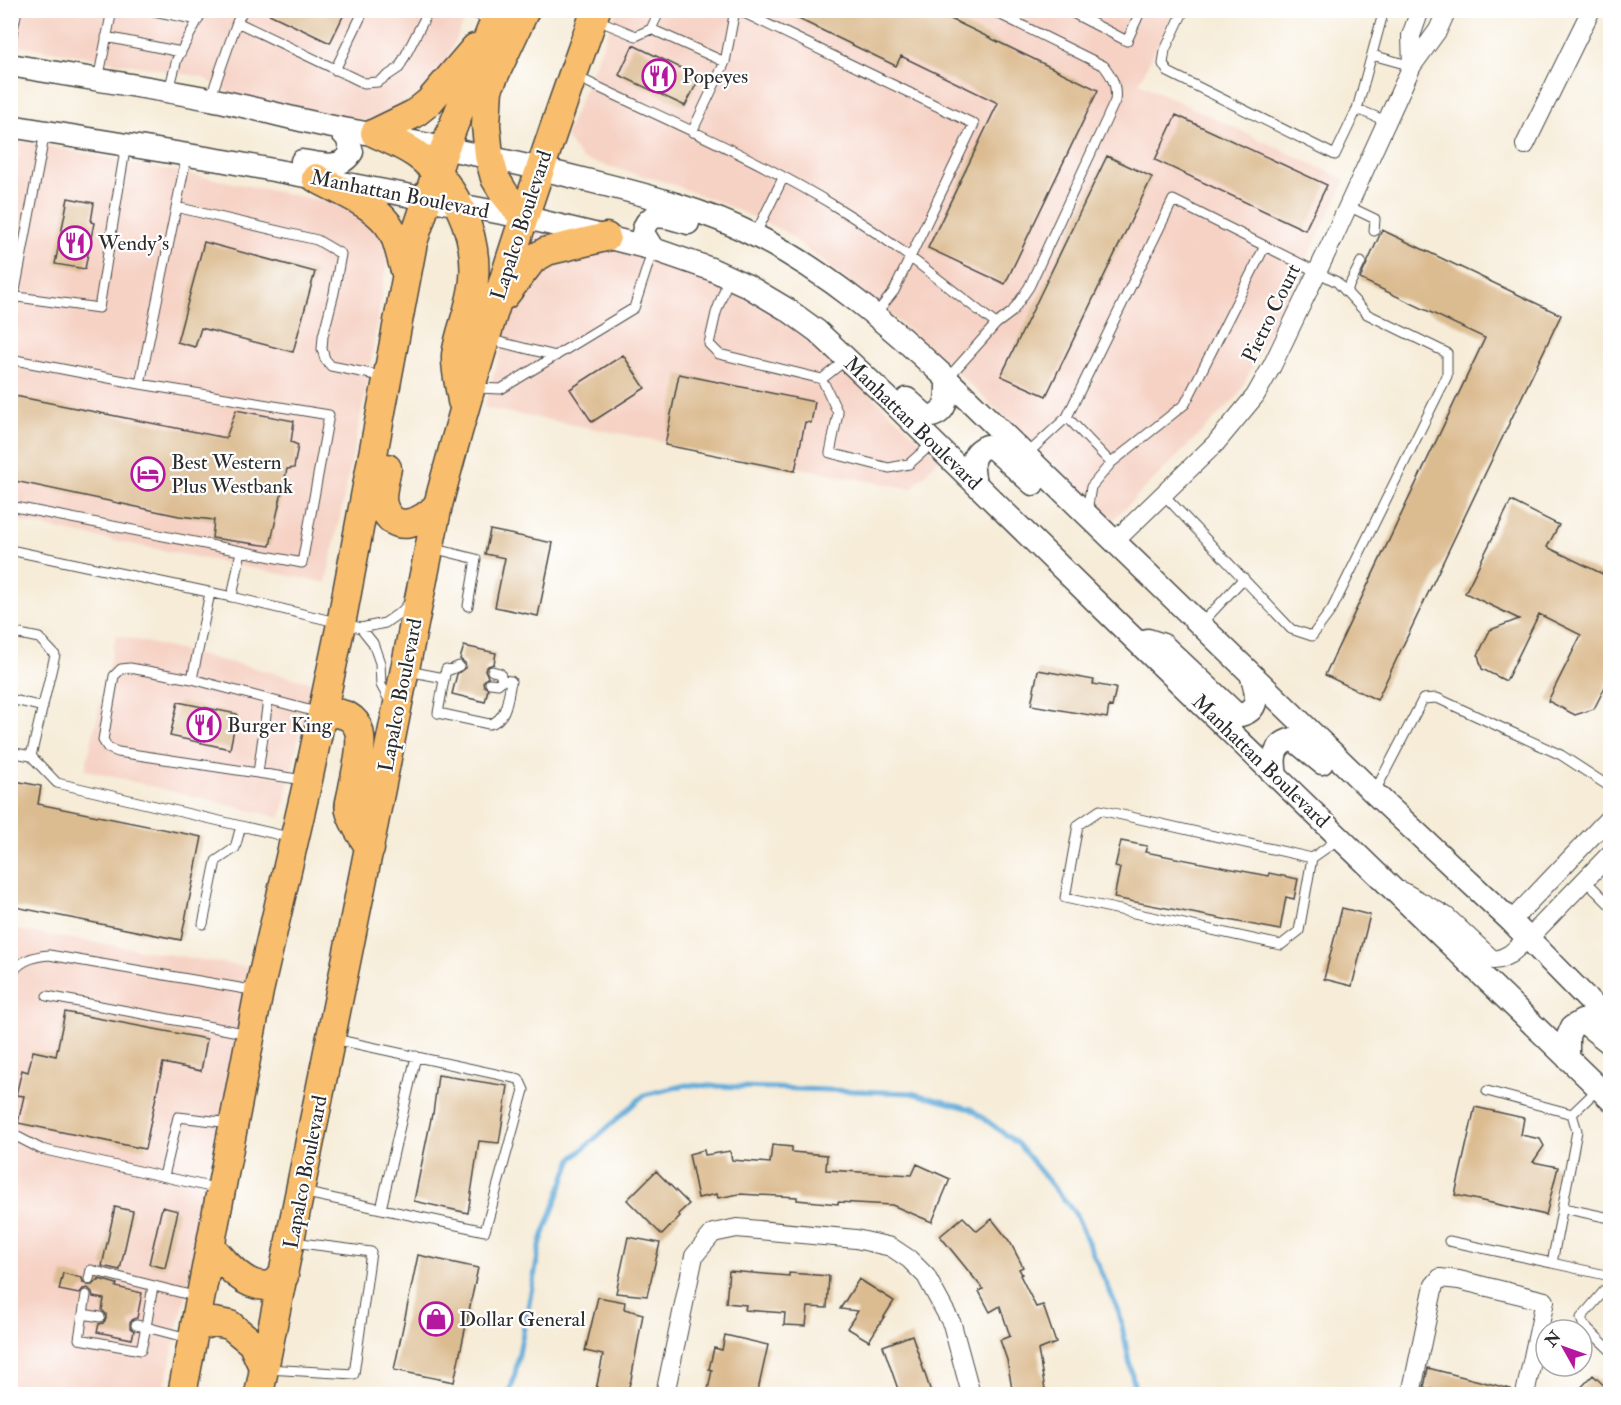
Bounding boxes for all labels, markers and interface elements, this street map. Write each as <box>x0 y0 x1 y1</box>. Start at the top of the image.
restaurant icon: Popeyes <box>641 58 677 94</box>
place label: Popeyes <box>682 63 748 90</box>
street label: Lapalco Boulevard <box>485 146 559 303</box>
street label: Manhattan Boulevard <box>308 164 492 225</box>
restaurant icon: Wendy's <box>57 225 93 261</box>
place label: Wendy's <box>97 230 169 257</box>
street label: Pietro Court <box>1236 259 1307 367</box>
street label: Manhattan Boulevard <box>838 351 988 496</box>
place label: Best Western Plus Westbank <box>171 449 293 500</box>
hotel icon: Best Western Plus Westbank <box>130 456 166 492</box>
street label: Lapalco Boulevard <box>372 615 429 774</box>
street label: Manhattan Boulevard <box>1186 689 1336 834</box>
restaurant icon: Burger King <box>186 707 222 743</box>
place label: Burger King <box>227 712 333 739</box>
street label: Lapalco Boulevard <box>277 1092 334 1251</box>
shop icon: Dollar General <box>418 1301 454 1337</box>
place label: Dollar General <box>459 1306 586 1333</box>
north arrow <box>1534 1318 1594 1378</box>
text: N <box>1540 1327 1566 1352</box>

